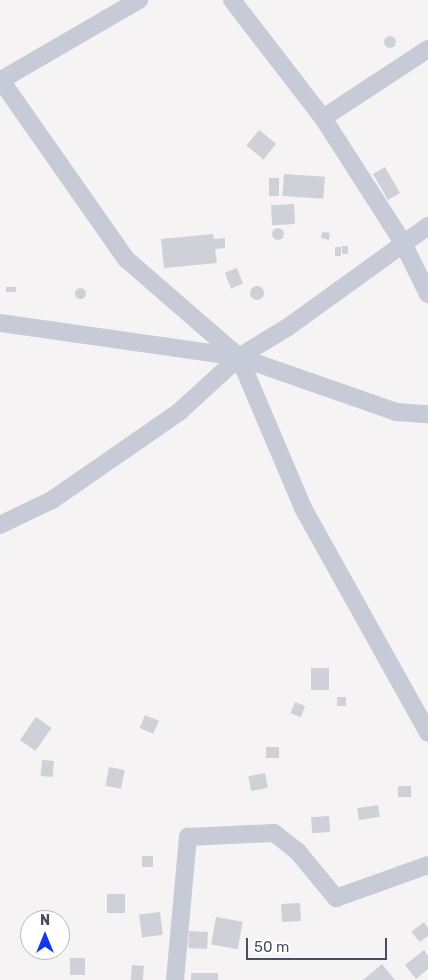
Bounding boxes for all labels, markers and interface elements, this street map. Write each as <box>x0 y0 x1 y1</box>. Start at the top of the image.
north arrow <box>20 910 70 960</box>
text: N <box>40 912 50 929</box>
scale bar <box>248 928 389 960</box>
text: 50 m <box>254 938 289 956</box>

